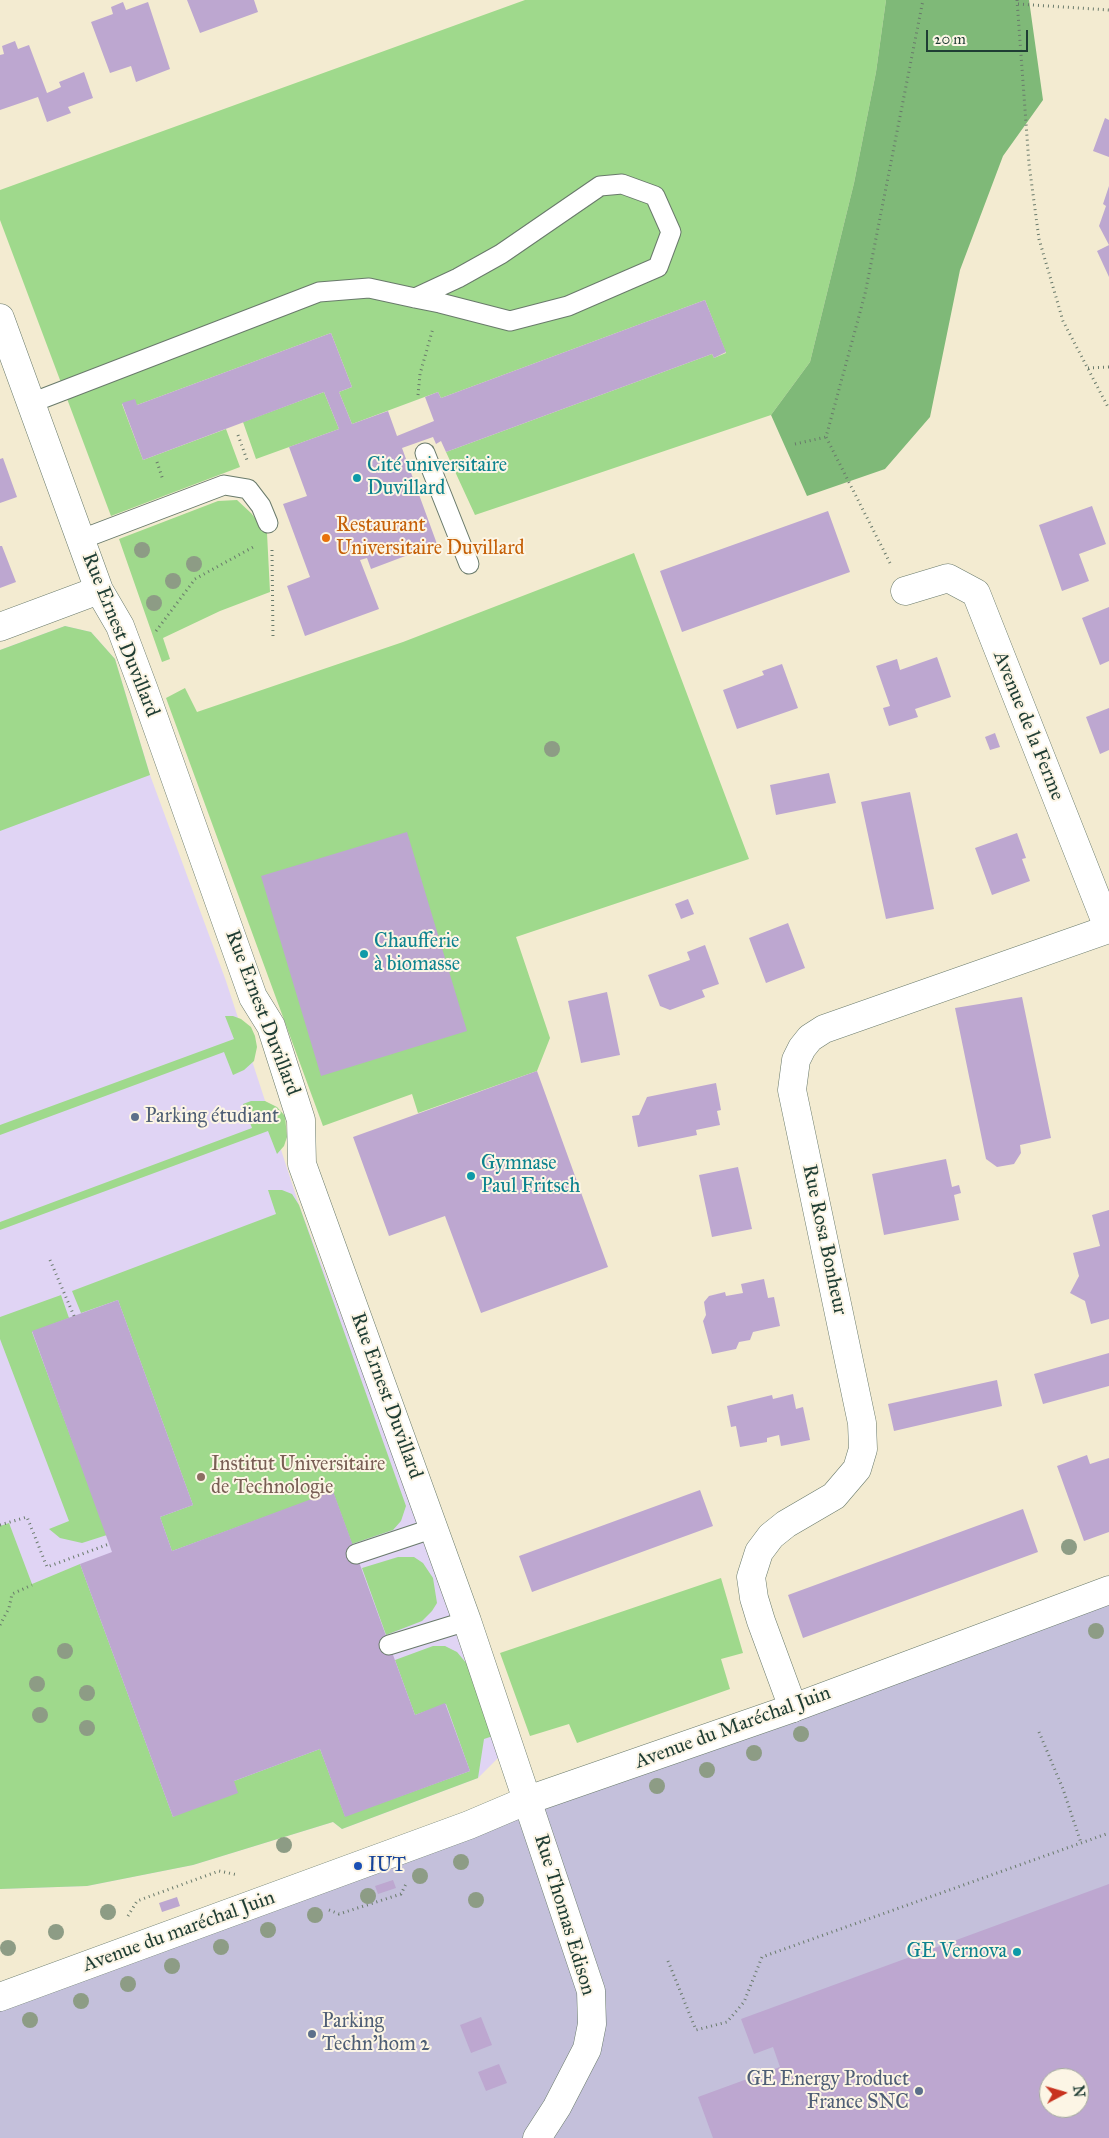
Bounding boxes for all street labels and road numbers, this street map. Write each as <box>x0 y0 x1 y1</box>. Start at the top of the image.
street label: Rue Ernest Duvillard <box>76 549 164 721</box>
street label: Avenue de la Ferme <box>987 648 1069 804</box>
street label: Rue Ernest Duvillard <box>219 927 305 1099</box>
street label: Rue Rosa Bonheur <box>796 1163 852 1317</box>
street label: Rue Ernest Duvillard <box>345 1310 427 1482</box>
street label: Avenue du Maréchal Juin <box>632 1681 834 1775</box>
street label: Rue Thomas Edison <box>528 1832 600 1998</box>
street label: Avenue du maréchal Juin <box>80 1886 278 1978</box>

